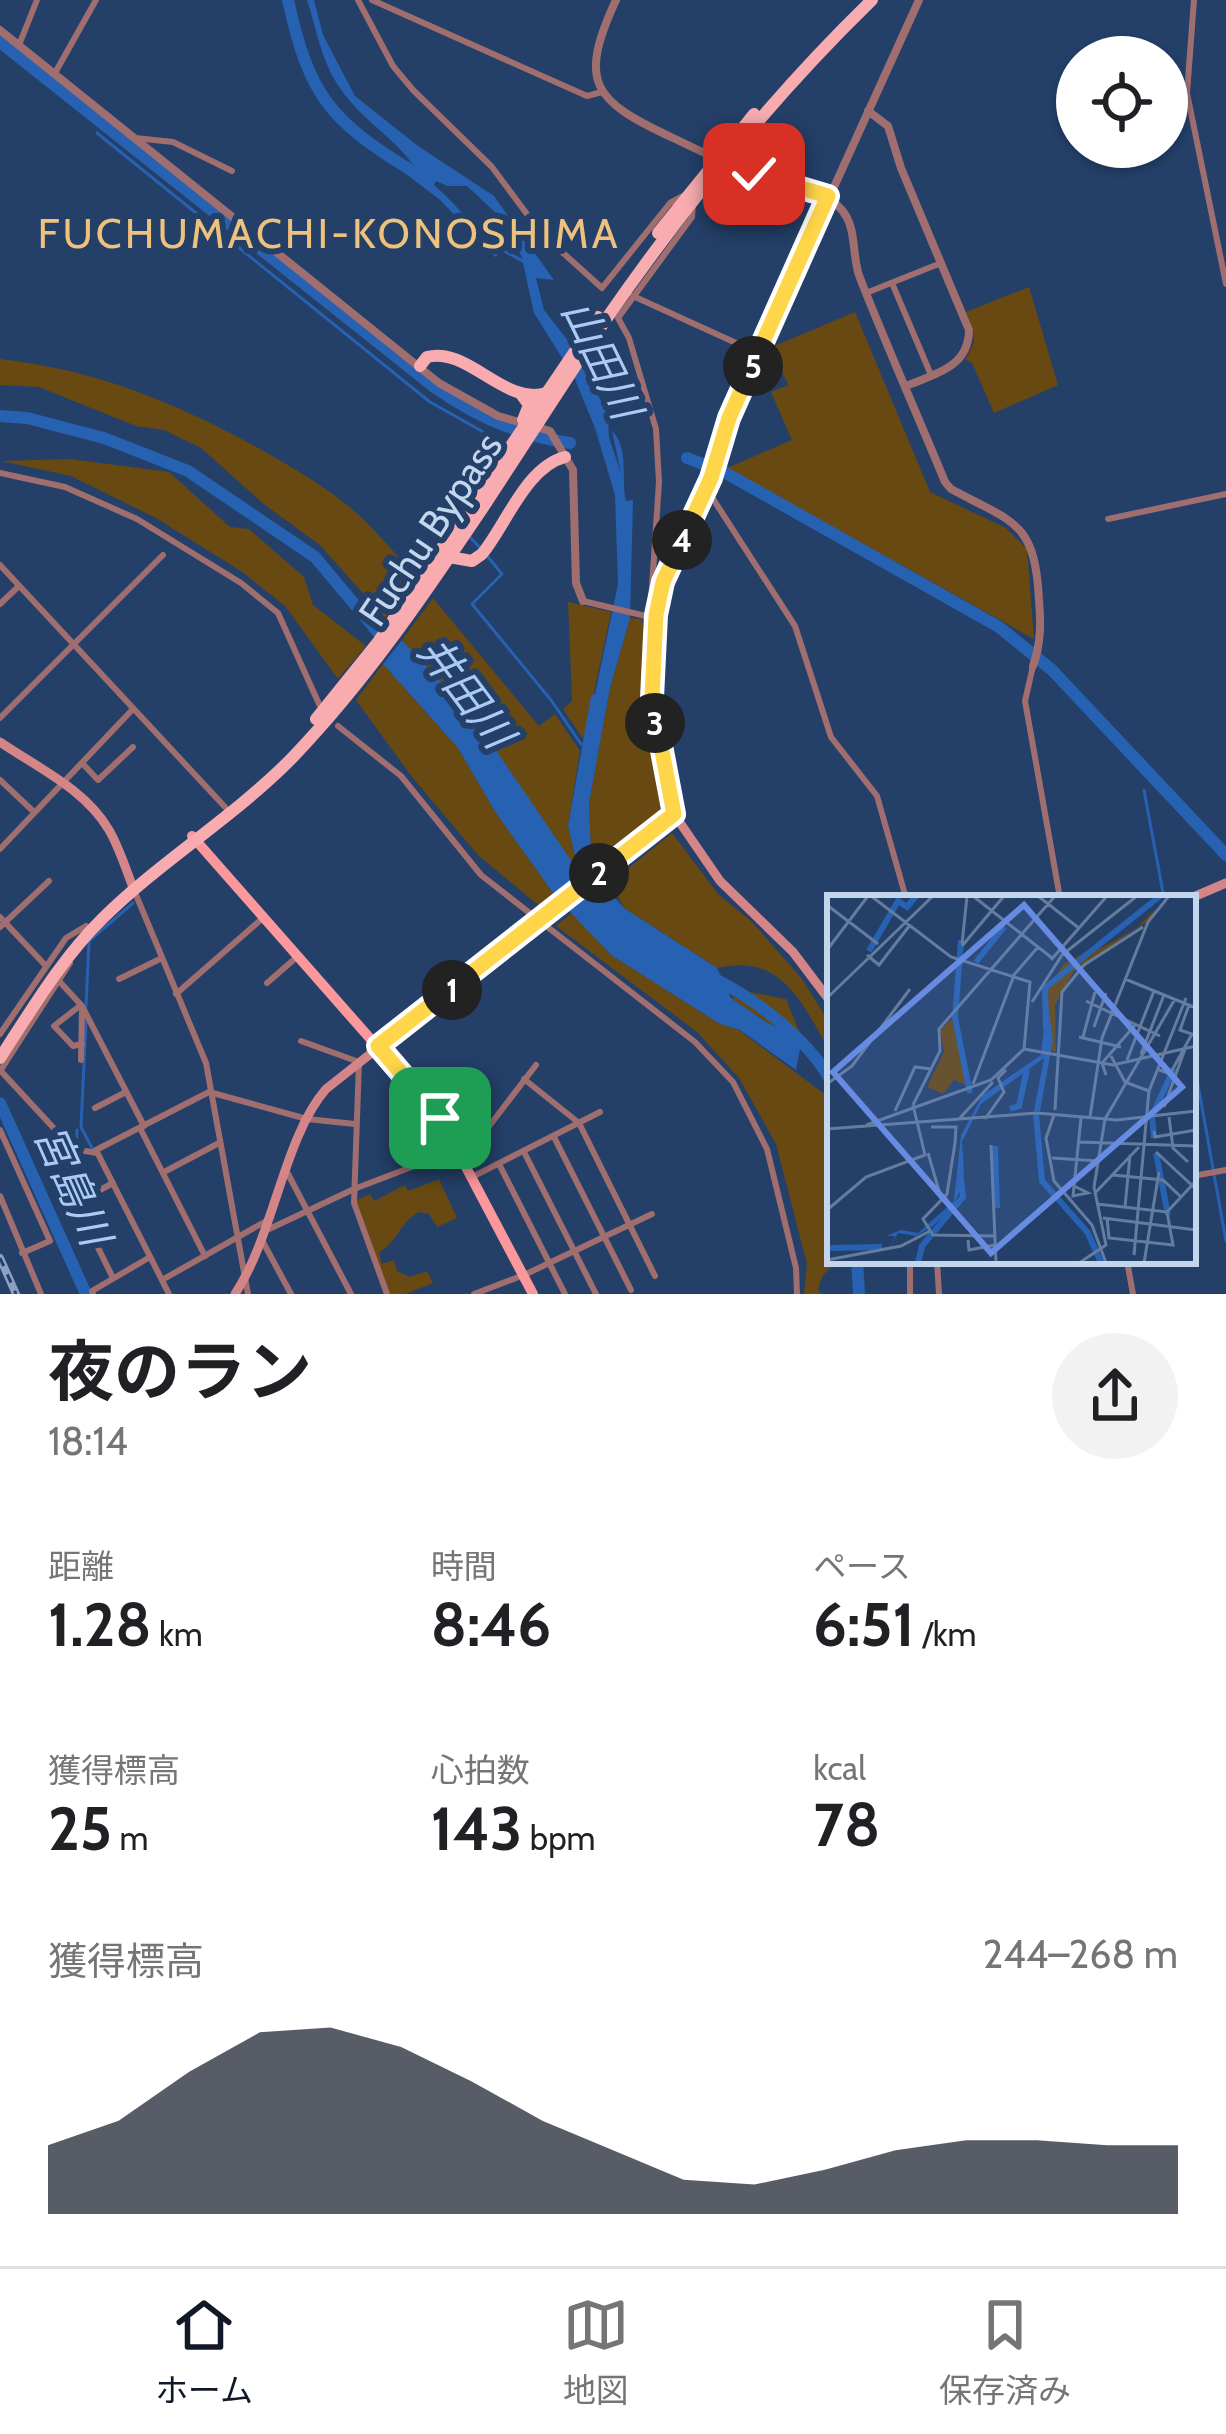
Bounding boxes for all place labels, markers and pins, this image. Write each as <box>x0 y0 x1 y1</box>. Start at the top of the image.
pin <box>703 123 805 225</box>
pin: 5 <box>723 336 783 396</box>
pin: 4 <box>652 510 712 570</box>
pin: 3 <box>625 693 685 753</box>
pin: 2 <box>569 843 629 903</box>
pin: 1 <box>422 960 482 1020</box>
pin <box>389 1067 491 1169</box>

